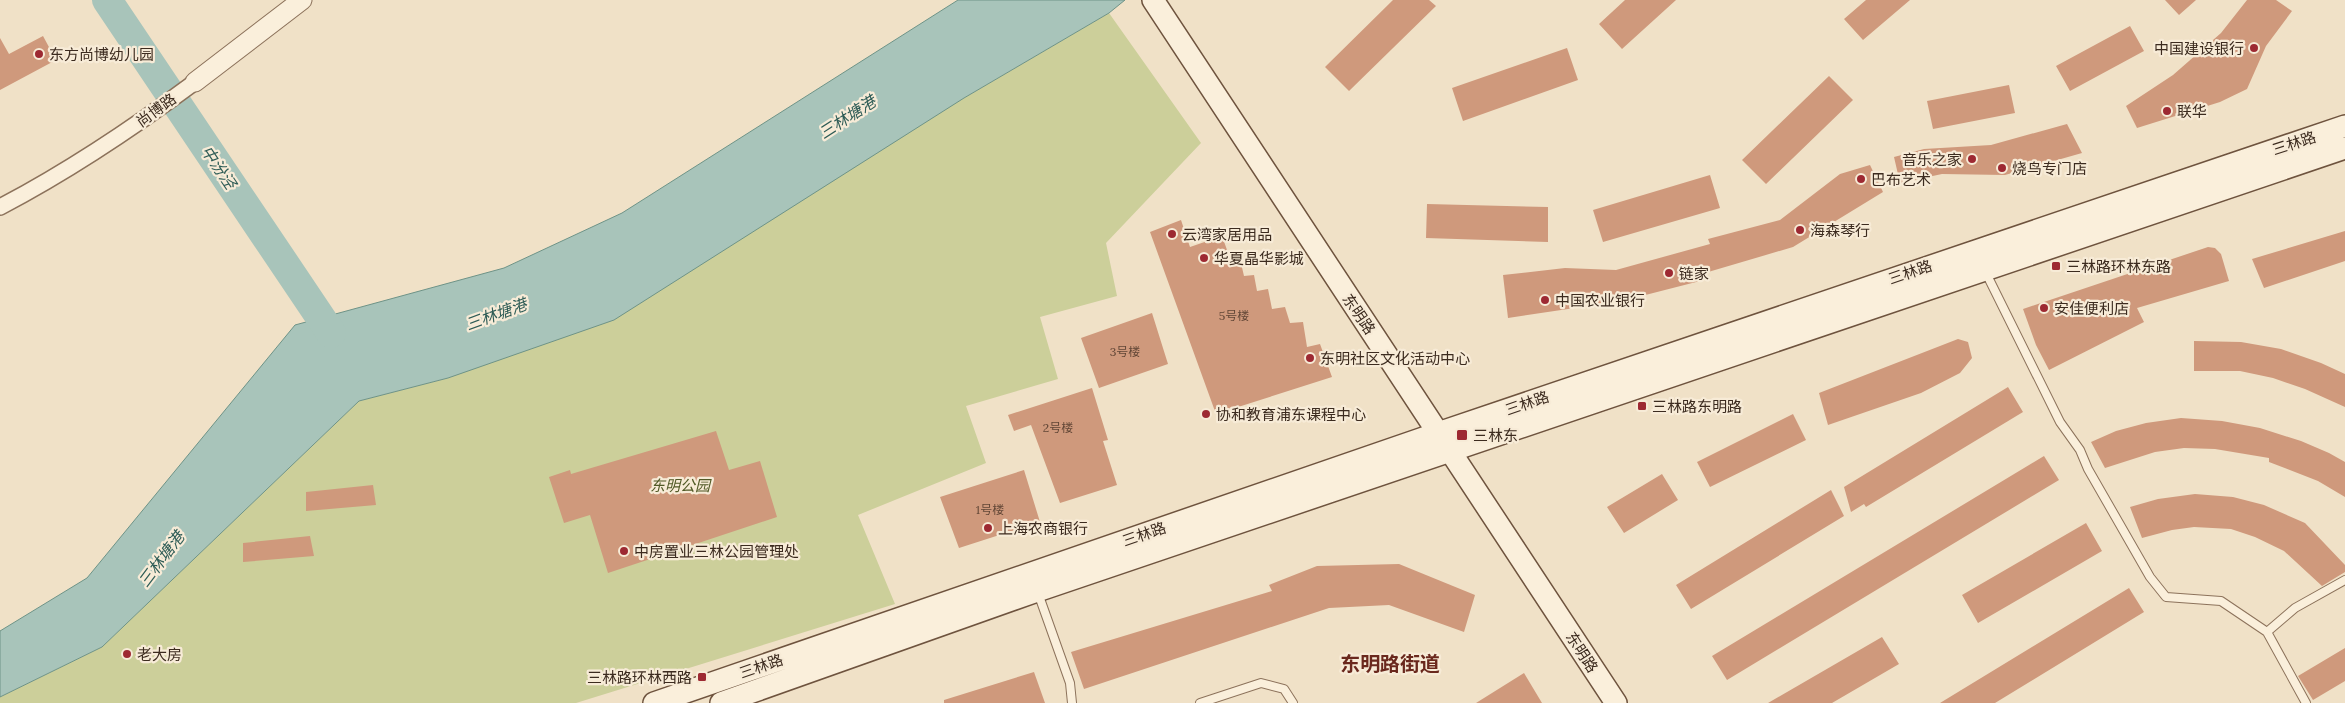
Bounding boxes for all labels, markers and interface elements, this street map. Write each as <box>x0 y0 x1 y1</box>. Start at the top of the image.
place label: 中国建设银行 <box>2154 39 2244 58</box>
marker: 中国建设银行 <box>2248 42 2260 54</box>
place label: 东方尚博幼儿园 <box>49 45 154 64</box>
marker: 东方尚博幼儿园 <box>33 48 45 60</box>
street label: 尚博路 <box>132 89 180 131</box>
water label: 三林塘港 <box>815 90 881 143</box>
place label: 联华 <box>2177 102 2207 121</box>
marker: 联华 <box>2161 105 2173 117</box>
street label: 三林路 <box>2270 127 2318 159</box>
water label: 中汾泾 <box>197 142 242 194</box>
place label: 音乐之家 <box>1902 150 1962 169</box>
marker: 音乐之家 <box>1966 153 1978 165</box>
place label: 烧鸟专门店 <box>2012 159 2087 178</box>
marker: 烧鸟专门店 <box>1996 162 2008 174</box>
place label: 巴布艺术 <box>1871 170 1931 189</box>
marker: 巴布艺术 <box>1855 173 1867 185</box>
place label: 海森琴行 <box>1810 221 1870 240</box>
marker: 海森琴行 <box>1794 224 1806 236</box>
place label: 云湾家居用品 <box>1182 225 1272 244</box>
marker: 云湾家居用品 <box>1166 228 1178 240</box>
place label: 华夏晶华影城 <box>1214 249 1304 268</box>
marker: 华夏晶华影城 <box>1198 252 1210 264</box>
street label: 三林路 <box>1886 256 1934 288</box>
place label: 三林路环林东路 <box>2066 257 2171 276</box>
marker: 三林路环林东路 <box>2050 260 2062 272</box>
place label: 链家 <box>1679 264 1709 283</box>
marker: 链家 <box>1663 267 1675 279</box>
street label: 东明路 <box>1339 290 1379 338</box>
place label: 中国农业银行 <box>1555 291 1645 310</box>
water label: 三林塘港 <box>463 293 531 334</box>
marker: 中国农业银行 <box>1539 294 1551 306</box>
place label: 安佳便利店 <box>2054 299 2129 318</box>
marker: 安佳便利店 <box>2038 302 2050 314</box>
house number: 5号楼 <box>1219 308 1249 323</box>
house number: 3号楼 <box>1110 344 1140 359</box>
place label: 东明社区文化活动中心 <box>1320 349 1470 368</box>
marker: 东明社区文化活动中心 <box>1304 352 1316 364</box>
street label: 三林路 <box>1503 387 1551 419</box>
place label: 三林路东明路 <box>1652 397 1742 416</box>
marker: 三林路东明路 <box>1636 400 1648 412</box>
place label: 协和教育浦东课程中心 <box>1216 405 1366 424</box>
marker: 协和教育浦东课程中心 <box>1200 408 1212 420</box>
house number: 2号楼 <box>1043 420 1073 435</box>
place label: 三林东 <box>1473 426 1518 445</box>
marker: 三林东 <box>1455 428 1469 442</box>
park label: 东明公园 <box>650 476 712 495</box>
house number: 1号楼 <box>976 502 1004 517</box>
street label: 三林路 <box>1120 518 1168 550</box>
place label: 上海农商银行 <box>998 519 1088 538</box>
marker: 上海农商银行 <box>982 522 994 534</box>
water label: 三林塘港 <box>134 526 189 591</box>
place label: 中房置业三林公园管理处 <box>634 542 799 561</box>
marker: 中房置业三林公园管理处 <box>618 545 630 557</box>
street label: 东明路 <box>1562 628 1602 676</box>
place label: 老大房 <box>137 645 182 664</box>
marker: 老大房 <box>121 648 133 660</box>
street label: 三林路 <box>737 650 785 682</box>
district label: 东明路街道 <box>1340 651 1440 676</box>
place label: 三林路环林西路 <box>587 668 692 687</box>
marker: 三林路环林西路 <box>696 671 708 683</box>

